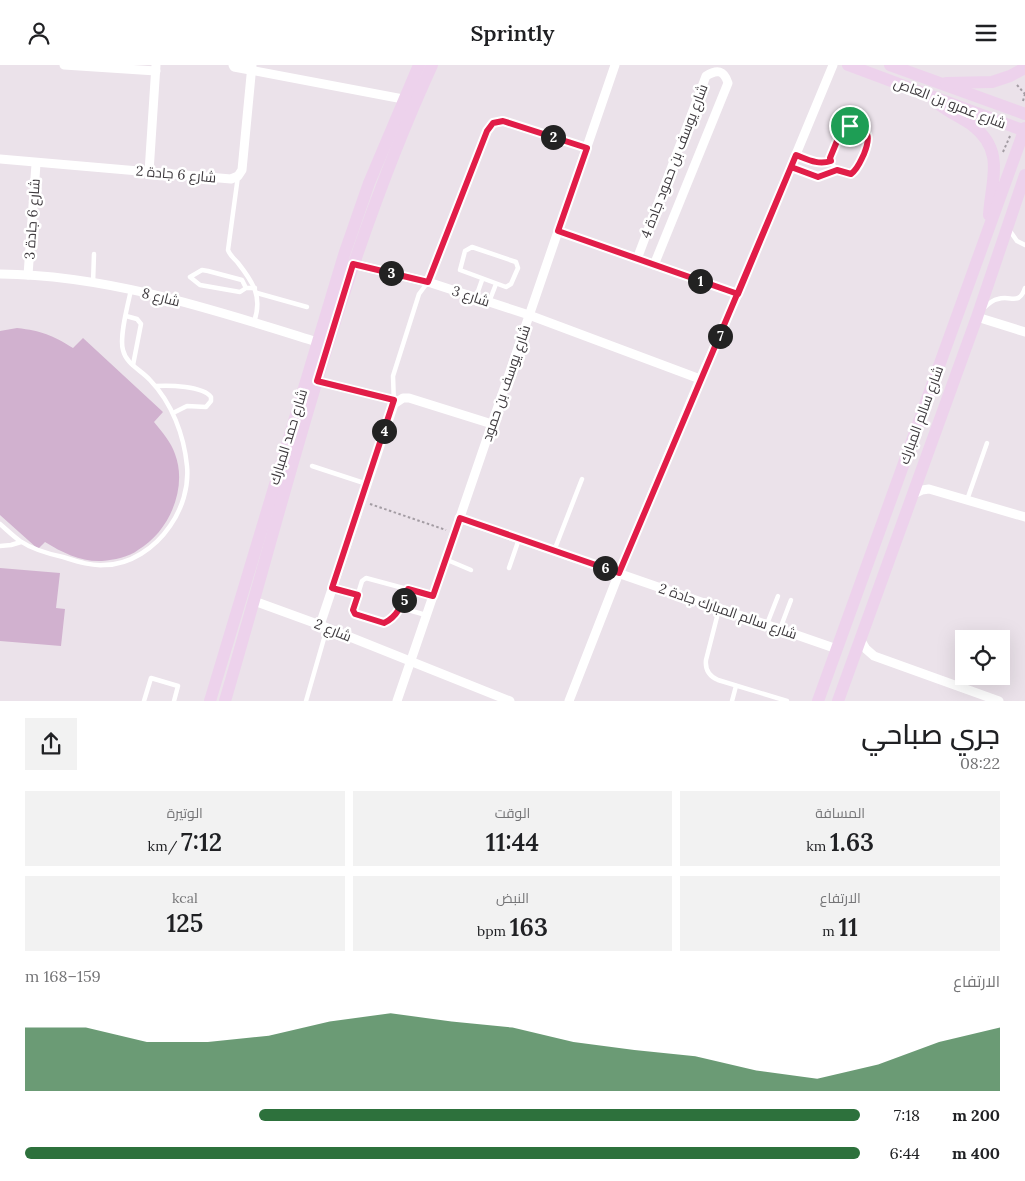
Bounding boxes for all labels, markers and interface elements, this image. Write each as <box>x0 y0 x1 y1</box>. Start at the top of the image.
icon: person <box>25 19 53 47</box>
text: Sprintly <box>471 19 554 47</box>
icon: menu <box>972 19 1000 47</box>
street label: شارع عمرو بن العاص <box>891 73 1009 133</box>
street label: شارع يوسف بن حمود جادة 4 <box>636 81 712 241</box>
pin <box>829 105 871 147</box>
icon: arrive <box>836 112 864 140</box>
pin: 2 <box>540 125 566 149</box>
text: 2 <box>550 128 557 146</box>
street label: شارع 6 جادة 2 <box>135 162 217 186</box>
street label: شارع 6 جادة 3 <box>20 178 44 260</box>
pin: 3 <box>378 261 404 285</box>
text: 3 <box>388 264 395 282</box>
pin: 1 <box>688 269 712 293</box>
text: 1 <box>698 272 703 290</box>
street label: شارع 3 <box>450 281 492 311</box>
street label: شارع 8 <box>140 284 182 310</box>
street label: شارع يوسف بن حمود <box>478 322 534 444</box>
pin: 7 <box>708 323 732 349</box>
text: 7 <box>717 327 724 345</box>
street label: شارع سالم المبارك <box>895 363 948 467</box>
street label: شارع حمد المبارك <box>265 387 311 487</box>
pin: 4 <box>372 419 396 443</box>
text: 4 <box>381 422 388 440</box>
pin: 6 <box>592 555 618 581</box>
text: 6 <box>601 559 610 577</box>
street label: شارع سالم المبارك جادة 2 <box>656 579 799 644</box>
pin: 5 <box>392 587 416 613</box>
text: 5 <box>401 591 408 609</box>
street label: شارع 2 <box>312 614 354 646</box>
map controls <box>955 630 1010 685</box>
button: locate <box>955 630 1010 685</box>
text: جري صباحي <box>861 716 1000 752</box>
button: share <box>25 718 77 770</box>
text: 08:22 <box>960 753 1000 773</box>
text: الوتيرة <box>167 804 203 822</box>
text: الوقت <box>495 804 530 822</box>
text: المسافة <box>815 804 865 822</box>
text: 7:12 <box>181 826 222 858</box>
text: 11:44 <box>486 826 539 858</box>
text: 1.63 <box>830 826 874 858</box>
text: /km <box>148 837 181 855</box>
text: km <box>806 837 830 855</box>
text: kcal <box>172 889 198 907</box>
text: النبض <box>496 889 529 907</box>
text: الارتفاع <box>820 889 861 907</box>
text: 125 <box>166 907 203 939</box>
text: 163 <box>510 911 548 943</box>
text: 11 <box>838 911 858 943</box>
text: bpm <box>477 922 510 940</box>
text: m <box>822 922 838 940</box>
text: 159–168 m <box>25 966 101 986</box>
text: الارتفاع <box>953 971 1000 991</box>
text: 7:18 <box>894 1105 920 1125</box>
text: 200 m <box>952 1105 1000 1125</box>
text: 6:44 <box>889 1143 920 1163</box>
text: 400 m <box>952 1143 1000 1163</box>

